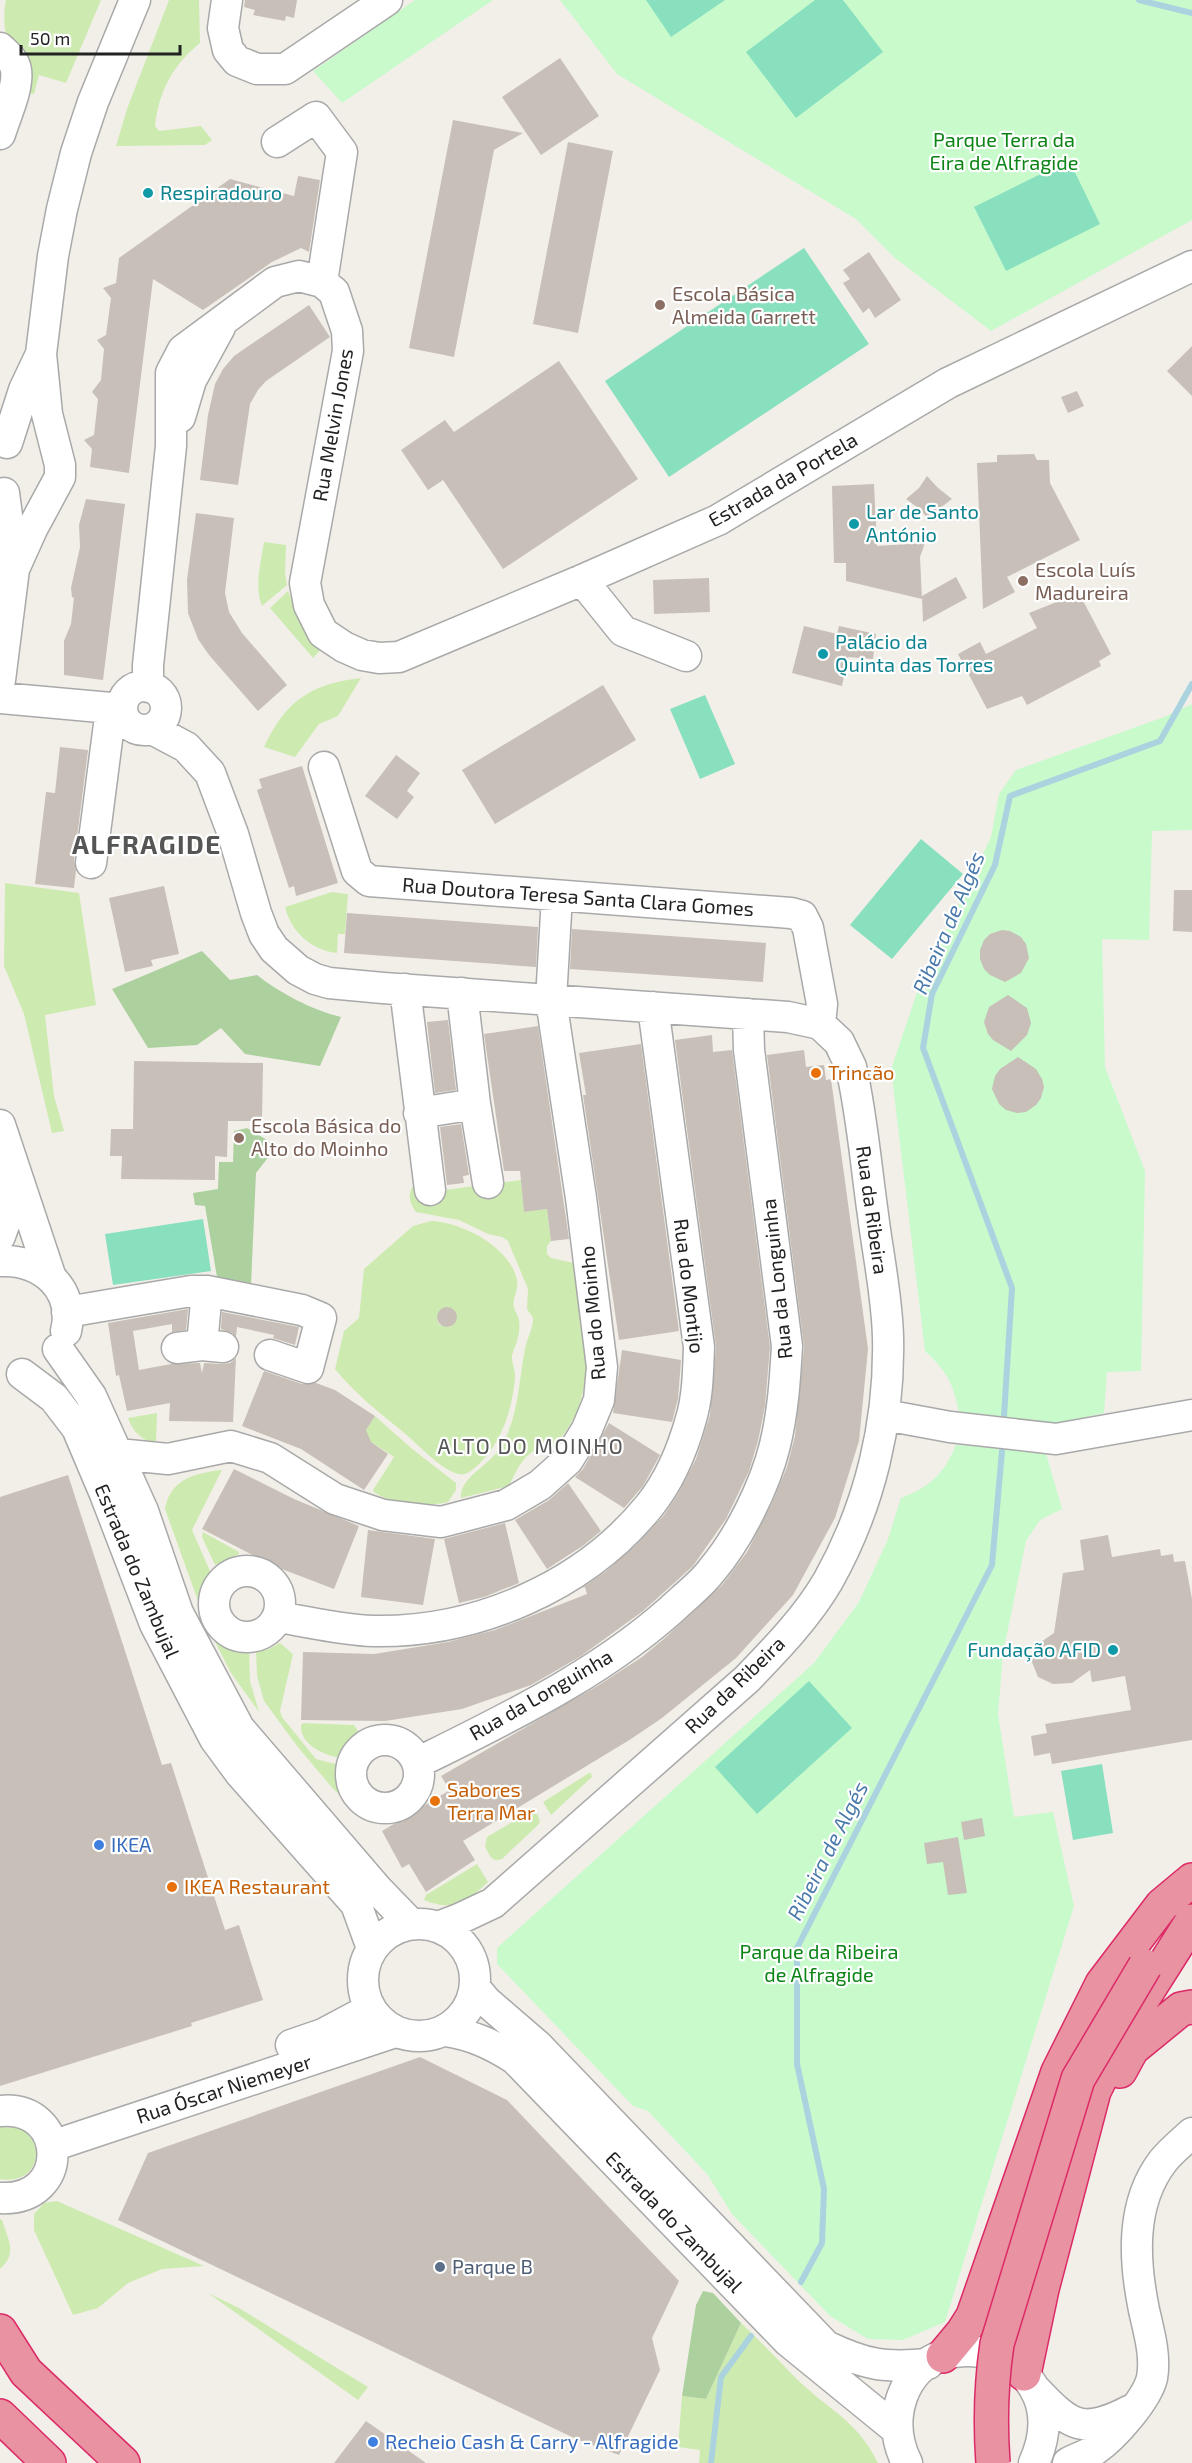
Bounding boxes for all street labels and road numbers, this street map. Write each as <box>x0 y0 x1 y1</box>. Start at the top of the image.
street label: Rua Melvin Jones <box>307 346 357 503</box>
street label: Estrada da Portela <box>704 427 861 532</box>
street label: Rua Doutora Teresa Santa Clara Gomes <box>401 872 755 920</box>
street label: Rua da Ribeira <box>852 1144 894 1276</box>
street label: Rua da Longuinha <box>756 1198 796 1360</box>
street label: Rua do Montijo <box>670 1217 710 1355</box>
street label: Rua do Moinho <box>574 1245 610 1381</box>
street label: Estrada do Zambujal <box>90 1480 185 1661</box>
street label: Rua da Ribeira <box>679 1631 789 1738</box>
street label: Rua da Longuinha <box>465 1643 616 1745</box>
street label: Rua Óscar Niemeyer <box>133 2048 314 2128</box>
street label: Estrada do Zambujal <box>601 2146 748 2297</box>

